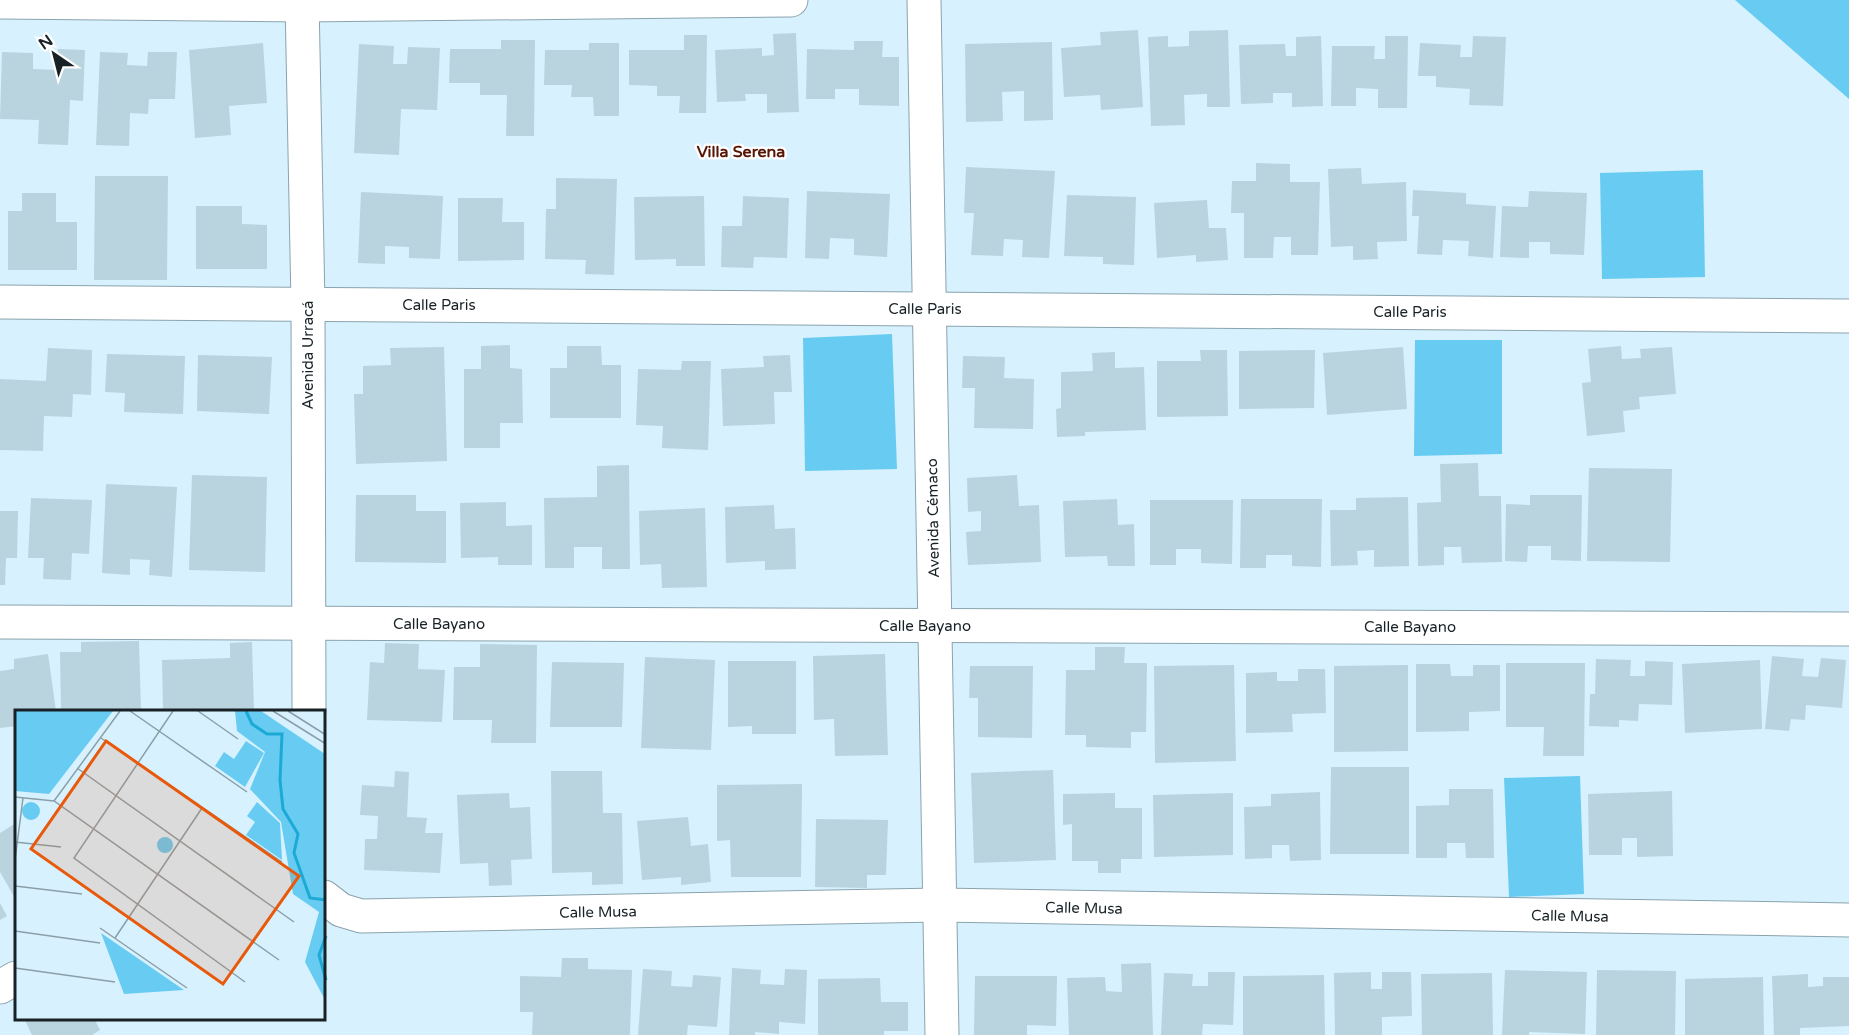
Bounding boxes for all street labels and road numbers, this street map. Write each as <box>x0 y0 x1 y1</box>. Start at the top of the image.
street label: Calle Paris <box>402 296 476 314</box>
street label: Avenida Urracá <box>299 300 317 410</box>
street label: Calle Paris <box>888 300 962 318</box>
street label: Calle Paris <box>1373 303 1447 321</box>
street label: Avenida Cémaco <box>923 458 943 578</box>
street label: Calle Bayano <box>393 615 485 633</box>
street label: Calle Bayano <box>879 617 971 635</box>
street label: Calle Bayano <box>1364 618 1456 636</box>
street label: Calle Musa <box>1045 898 1123 918</box>
street label: Calle Musa <box>559 902 637 922</box>
street label: Calle Musa <box>1531 906 1609 926</box>

